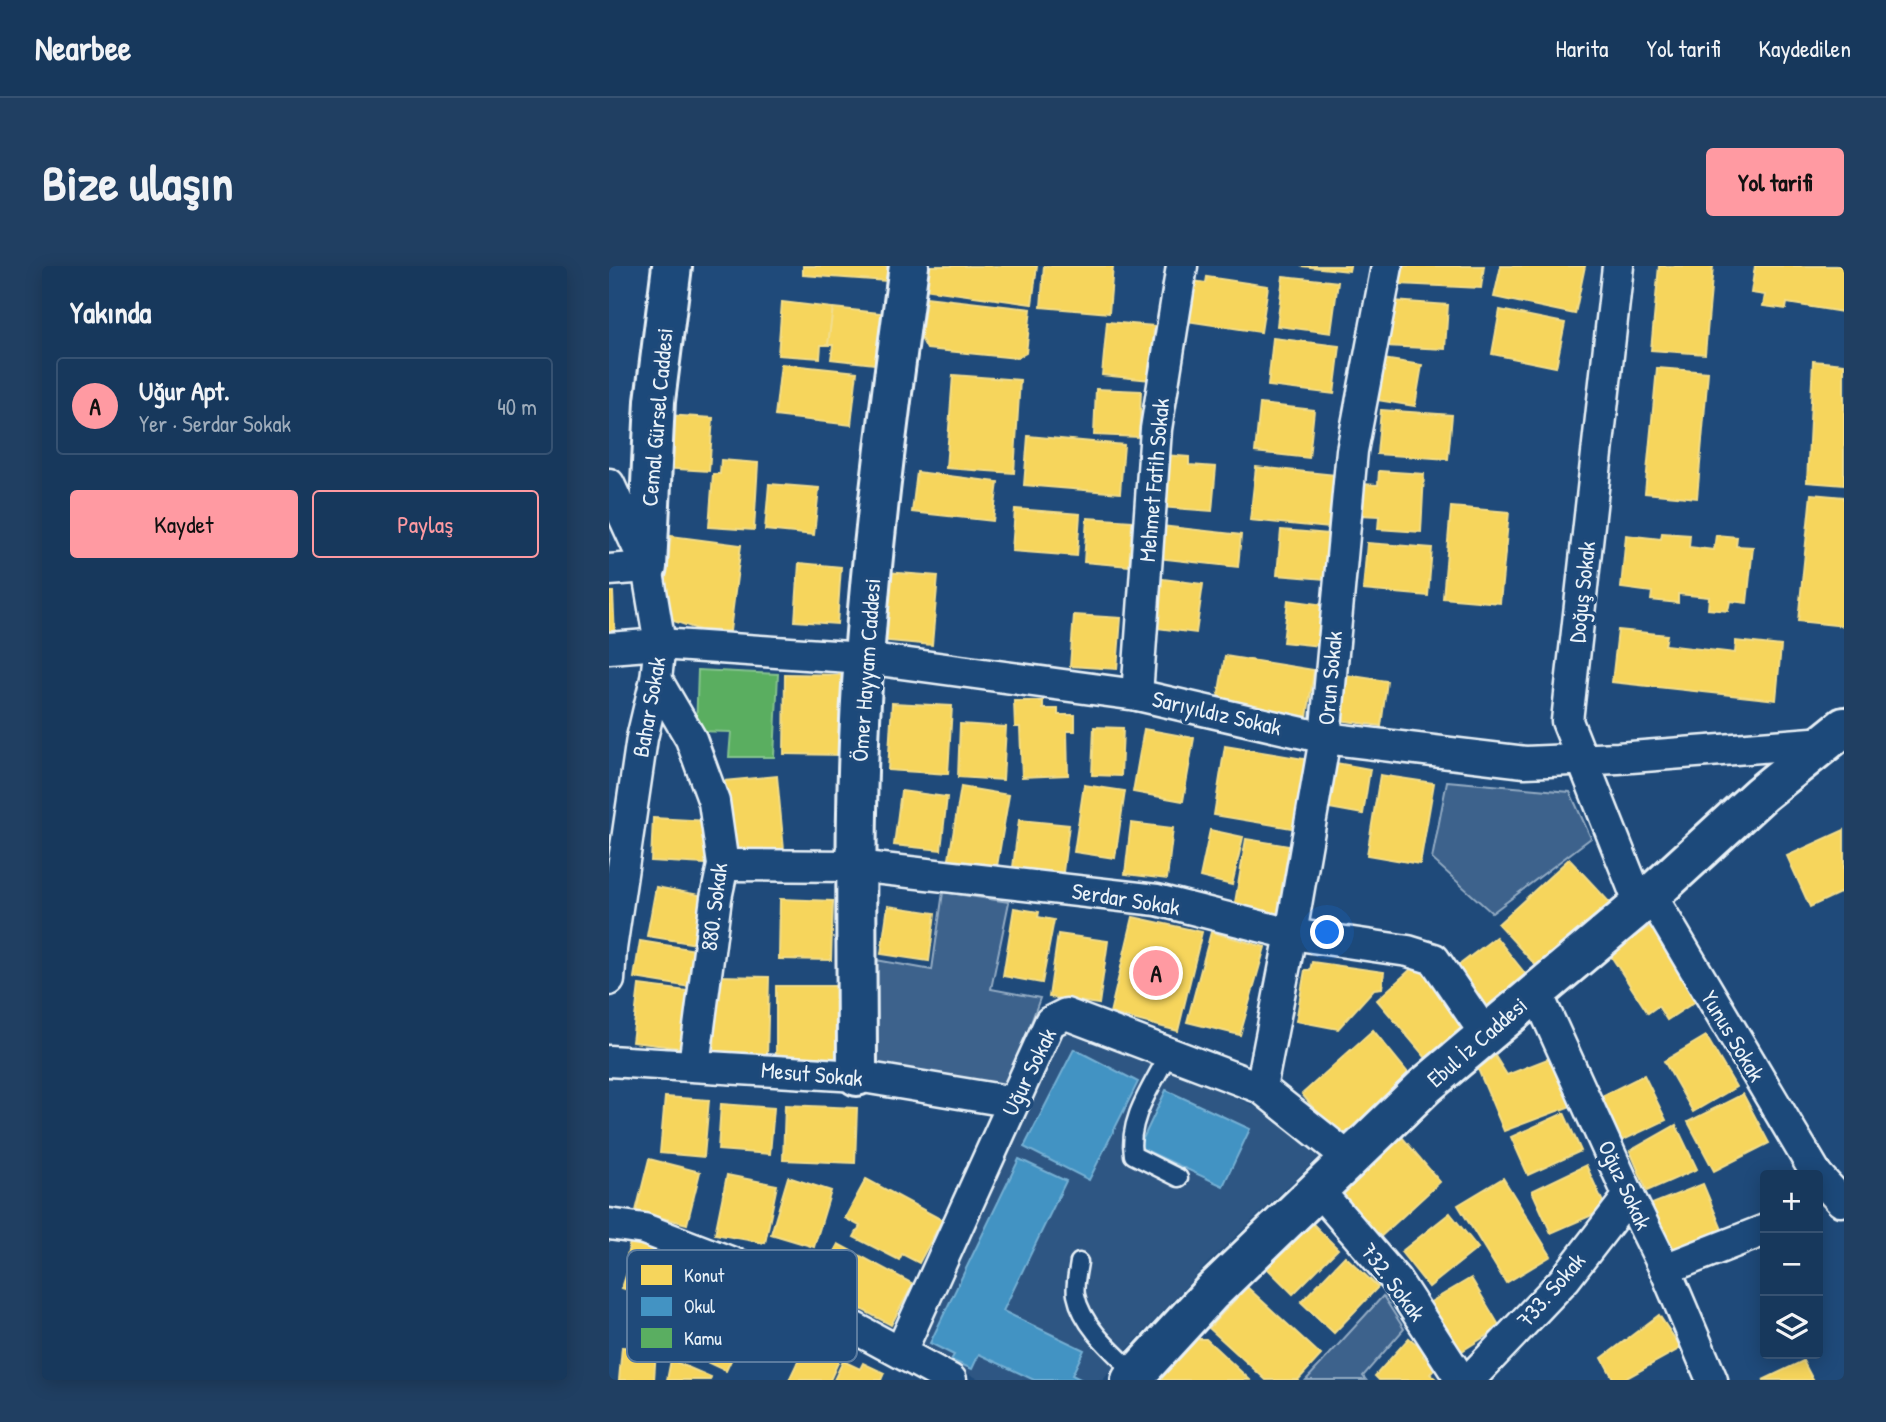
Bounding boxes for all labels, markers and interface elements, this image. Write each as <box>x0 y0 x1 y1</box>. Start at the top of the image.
text: Nearbee <box>35 26 131 70</box>
text: Harita <box>1555 32 1608 64</box>
text: Yol tarifi <box>1646 32 1720 64</box>
text: Kaydedilen <box>1758 32 1851 64</box>
button: Yol tarifi <box>1706 148 1844 216</box>
text: Bize ulaşın <box>42 149 233 215</box>
text: Yakında <box>70 292 151 332</box>
street label: Cemal Gürsel Caddesi <box>633 326 680 507</box>
text: Uğur Apt. <box>139 373 230 408</box>
text: A <box>89 391 101 422</box>
text: 40 m <box>497 391 537 422</box>
street label: Mehmet Fatih Sokak <box>1131 396 1176 563</box>
text: Yer · Serdar Sokak <box>139 408 291 439</box>
button: Kaydet <box>70 490 298 558</box>
button: Paylaş <box>312 490 539 558</box>
street label: Doğuş Sokak <box>1561 539 1602 644</box>
street label: Ömer Hayyam Caddesi <box>844 577 887 763</box>
street label: Orun Sokak <box>1310 629 1349 726</box>
street label: Bahar Sokak <box>624 654 673 760</box>
street label: Sarıyıldız Sokak <box>1149 683 1285 743</box>
street label: 880. Sokak <box>693 861 734 953</box>
street label: Serdar Sokak <box>1070 875 1183 922</box>
your location <box>1310 915 1344 949</box>
pin: A <box>1133 947 1179 999</box>
street label: Yunus Sokak <box>1694 984 1773 1087</box>
street label: Ebul İz Caddesi <box>1420 989 1533 1094</box>
street label: Uğur Sokak <box>994 1022 1063 1121</box>
street label: Mesut Sokak <box>760 1054 865 1093</box>
street label: Oğuz Sokak <box>1591 1135 1660 1235</box>
map controls <box>1760 1170 1823 1359</box>
button: + <box>1760 1170 1823 1233</box>
button: − <box>1760 1233 1823 1296</box>
street label: 732. Sokak <box>1354 1236 1433 1328</box>
street label: 733. Sokak <box>1509 1245 1592 1334</box>
legend <box>627 1250 857 1362</box>
text: Konut <box>684 1262 725 1288</box>
text: Okul <box>684 1293 716 1319</box>
button: layers <box>1760 1296 1823 1359</box>
text: Kamu <box>684 1325 722 1351</box>

